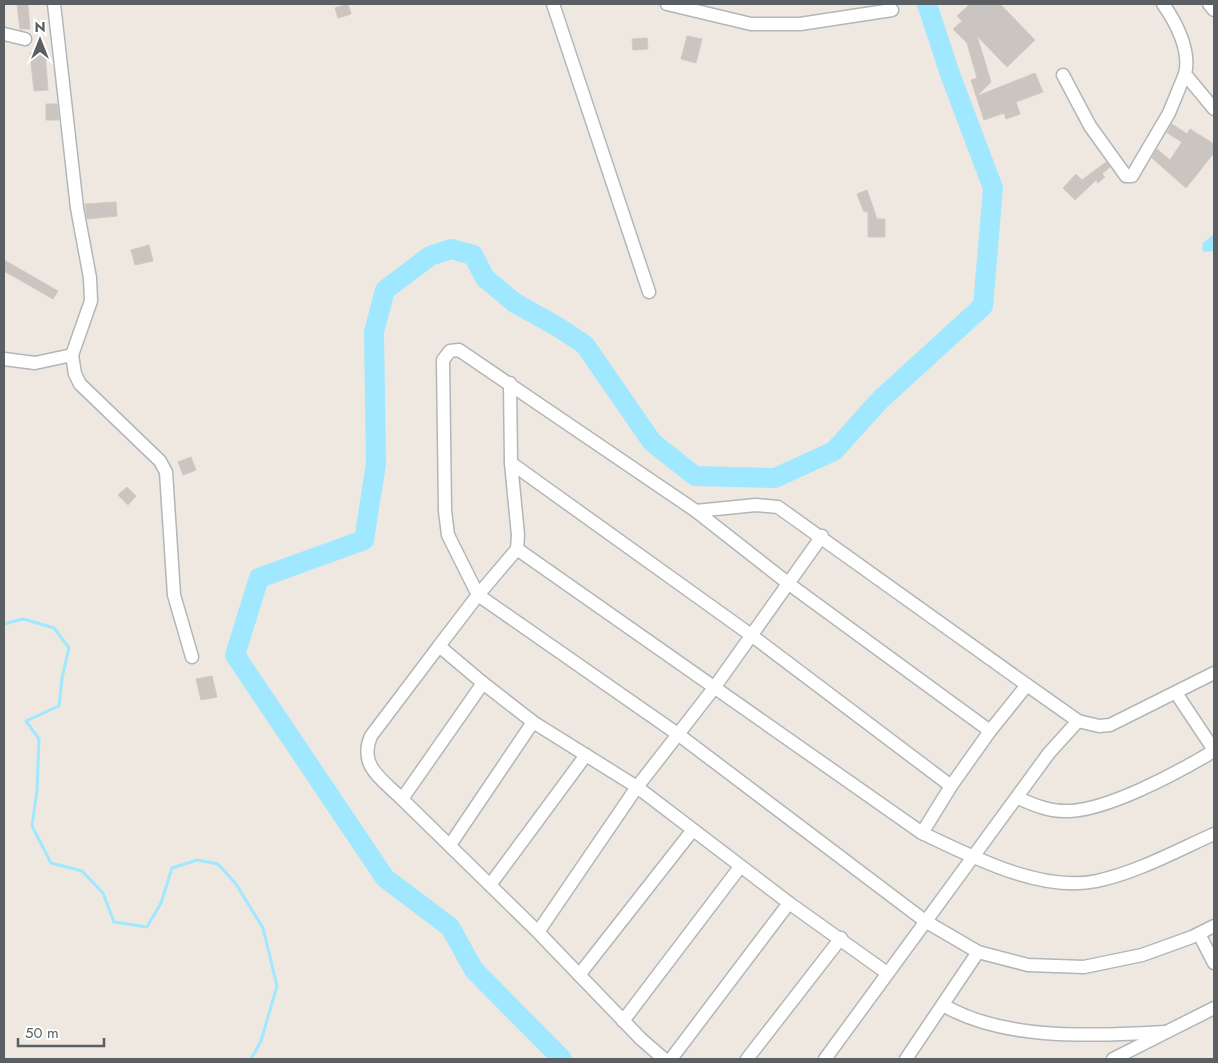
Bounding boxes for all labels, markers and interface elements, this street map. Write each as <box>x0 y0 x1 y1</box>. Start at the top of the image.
north arrow <box>15 15 65 65</box>
text: N <box>34 17 46 37</box>
scale bar <box>18 1016 104 1048</box>
text: 50 m <box>25 1022 59 1044</box>

